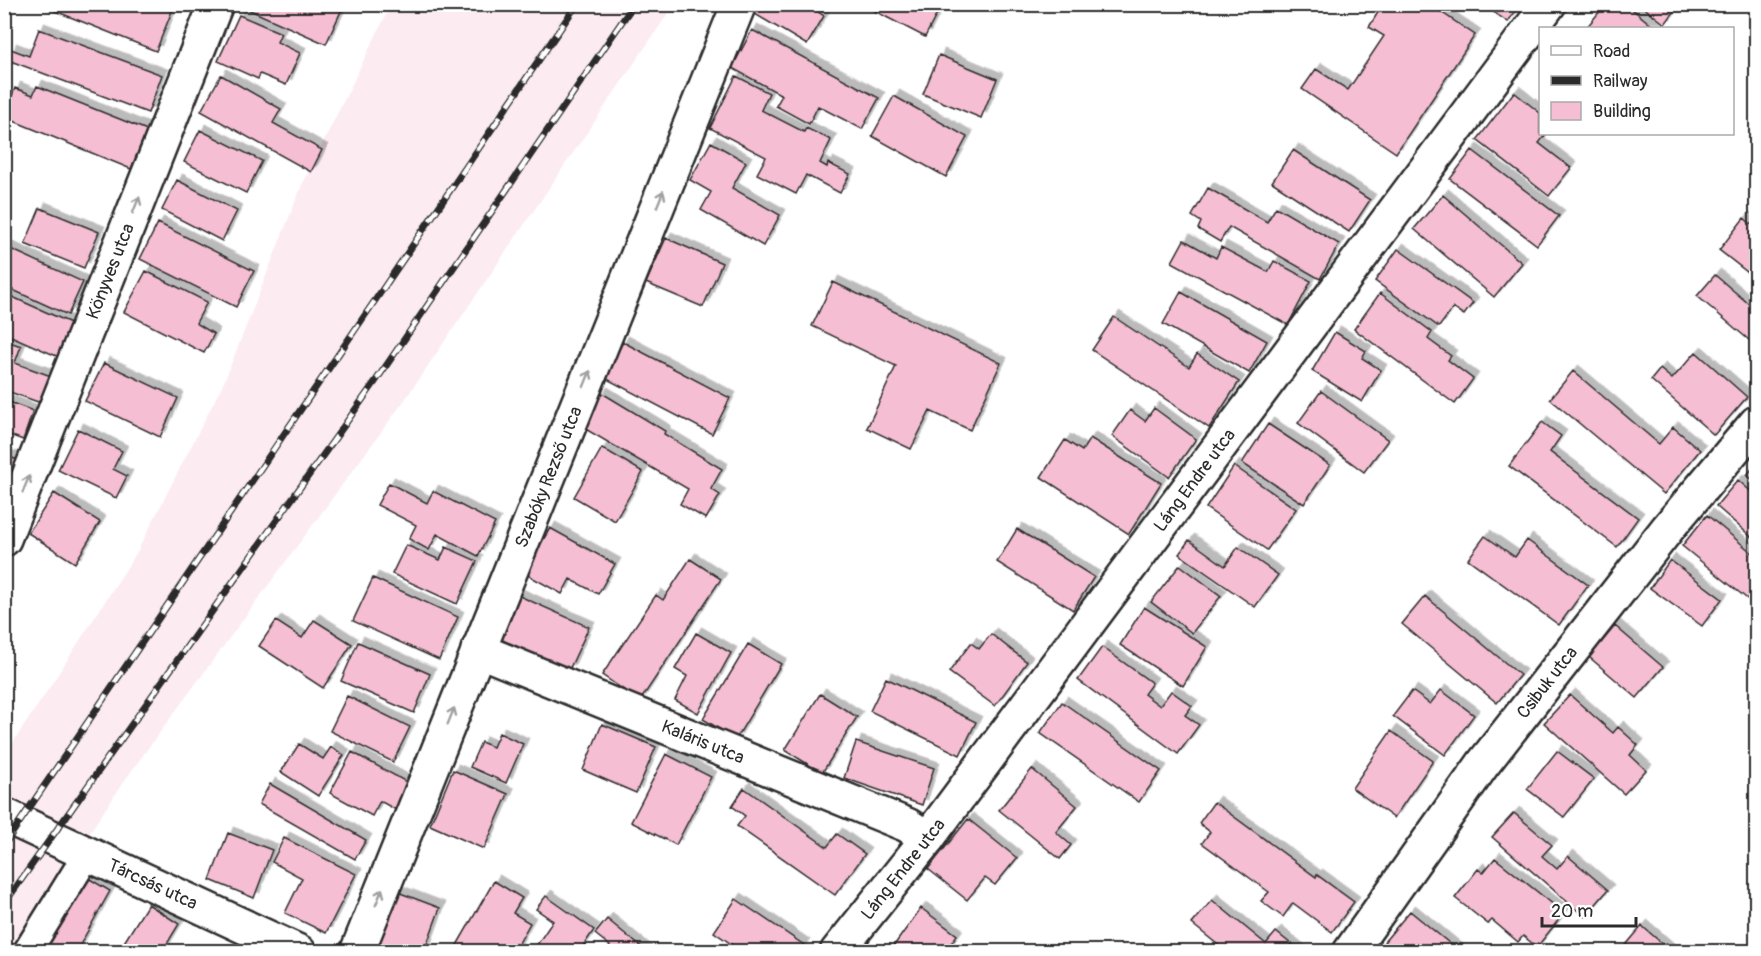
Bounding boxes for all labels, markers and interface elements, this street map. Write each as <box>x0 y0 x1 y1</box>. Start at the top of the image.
legend <box>1539 27 1734 135</box>
text: Road <box>1593 40 1630 63</box>
text: Railway <box>1593 70 1648 93</box>
text: Building <box>1593 100 1651 123</box>
one-way arrow <box>656 190 667 208</box>
one-way arrow <box>131 196 142 215</box>
street label: Könyves utca <box>81 220 140 323</box>
one-way arrow <box>582 371 593 389</box>
street label: Szabóky Rezső utca <box>510 403 588 551</box>
street label: Láng Endre utca <box>1149 424 1241 537</box>
one-way arrow <box>21 475 32 494</box>
street label: Csibuk utca <box>1512 642 1583 723</box>
one-way arrow <box>446 707 457 726</box>
street label: Kaláris utca <box>658 715 748 769</box>
street label: Láng Endre utca <box>856 814 951 925</box>
street label: Tárcsás utca <box>104 854 201 915</box>
one-way arrow <box>374 888 385 907</box>
scale bar <box>1542 890 1636 928</box>
text: 20 m <box>1551 900 1593 923</box>

